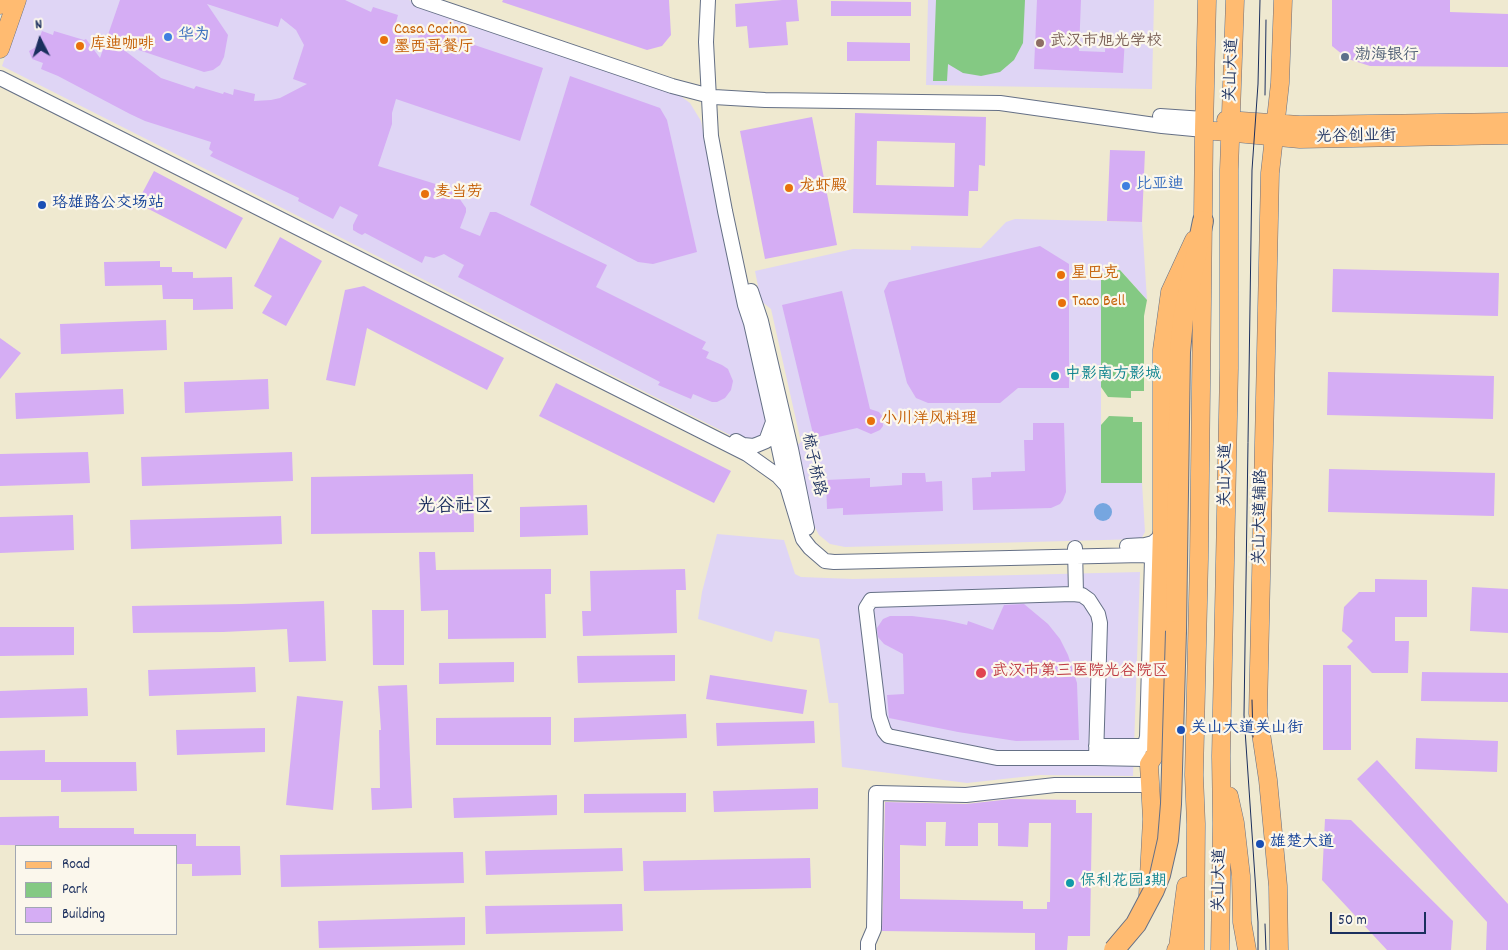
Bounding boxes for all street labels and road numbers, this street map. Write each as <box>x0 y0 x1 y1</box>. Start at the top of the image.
street label: 关山大道 <box>1222 38 1244 102</box>
street label: 光谷创业街 <box>1316 128 1396 148</box>
street label: 梳子桥路 <box>796 432 828 498</box>
street label: 关山大道 <box>1217 443 1237 507</box>
street label: 关山大道辅路 <box>1252 469 1272 565</box>
street label: 关山大道 <box>1211 848 1231 912</box>

